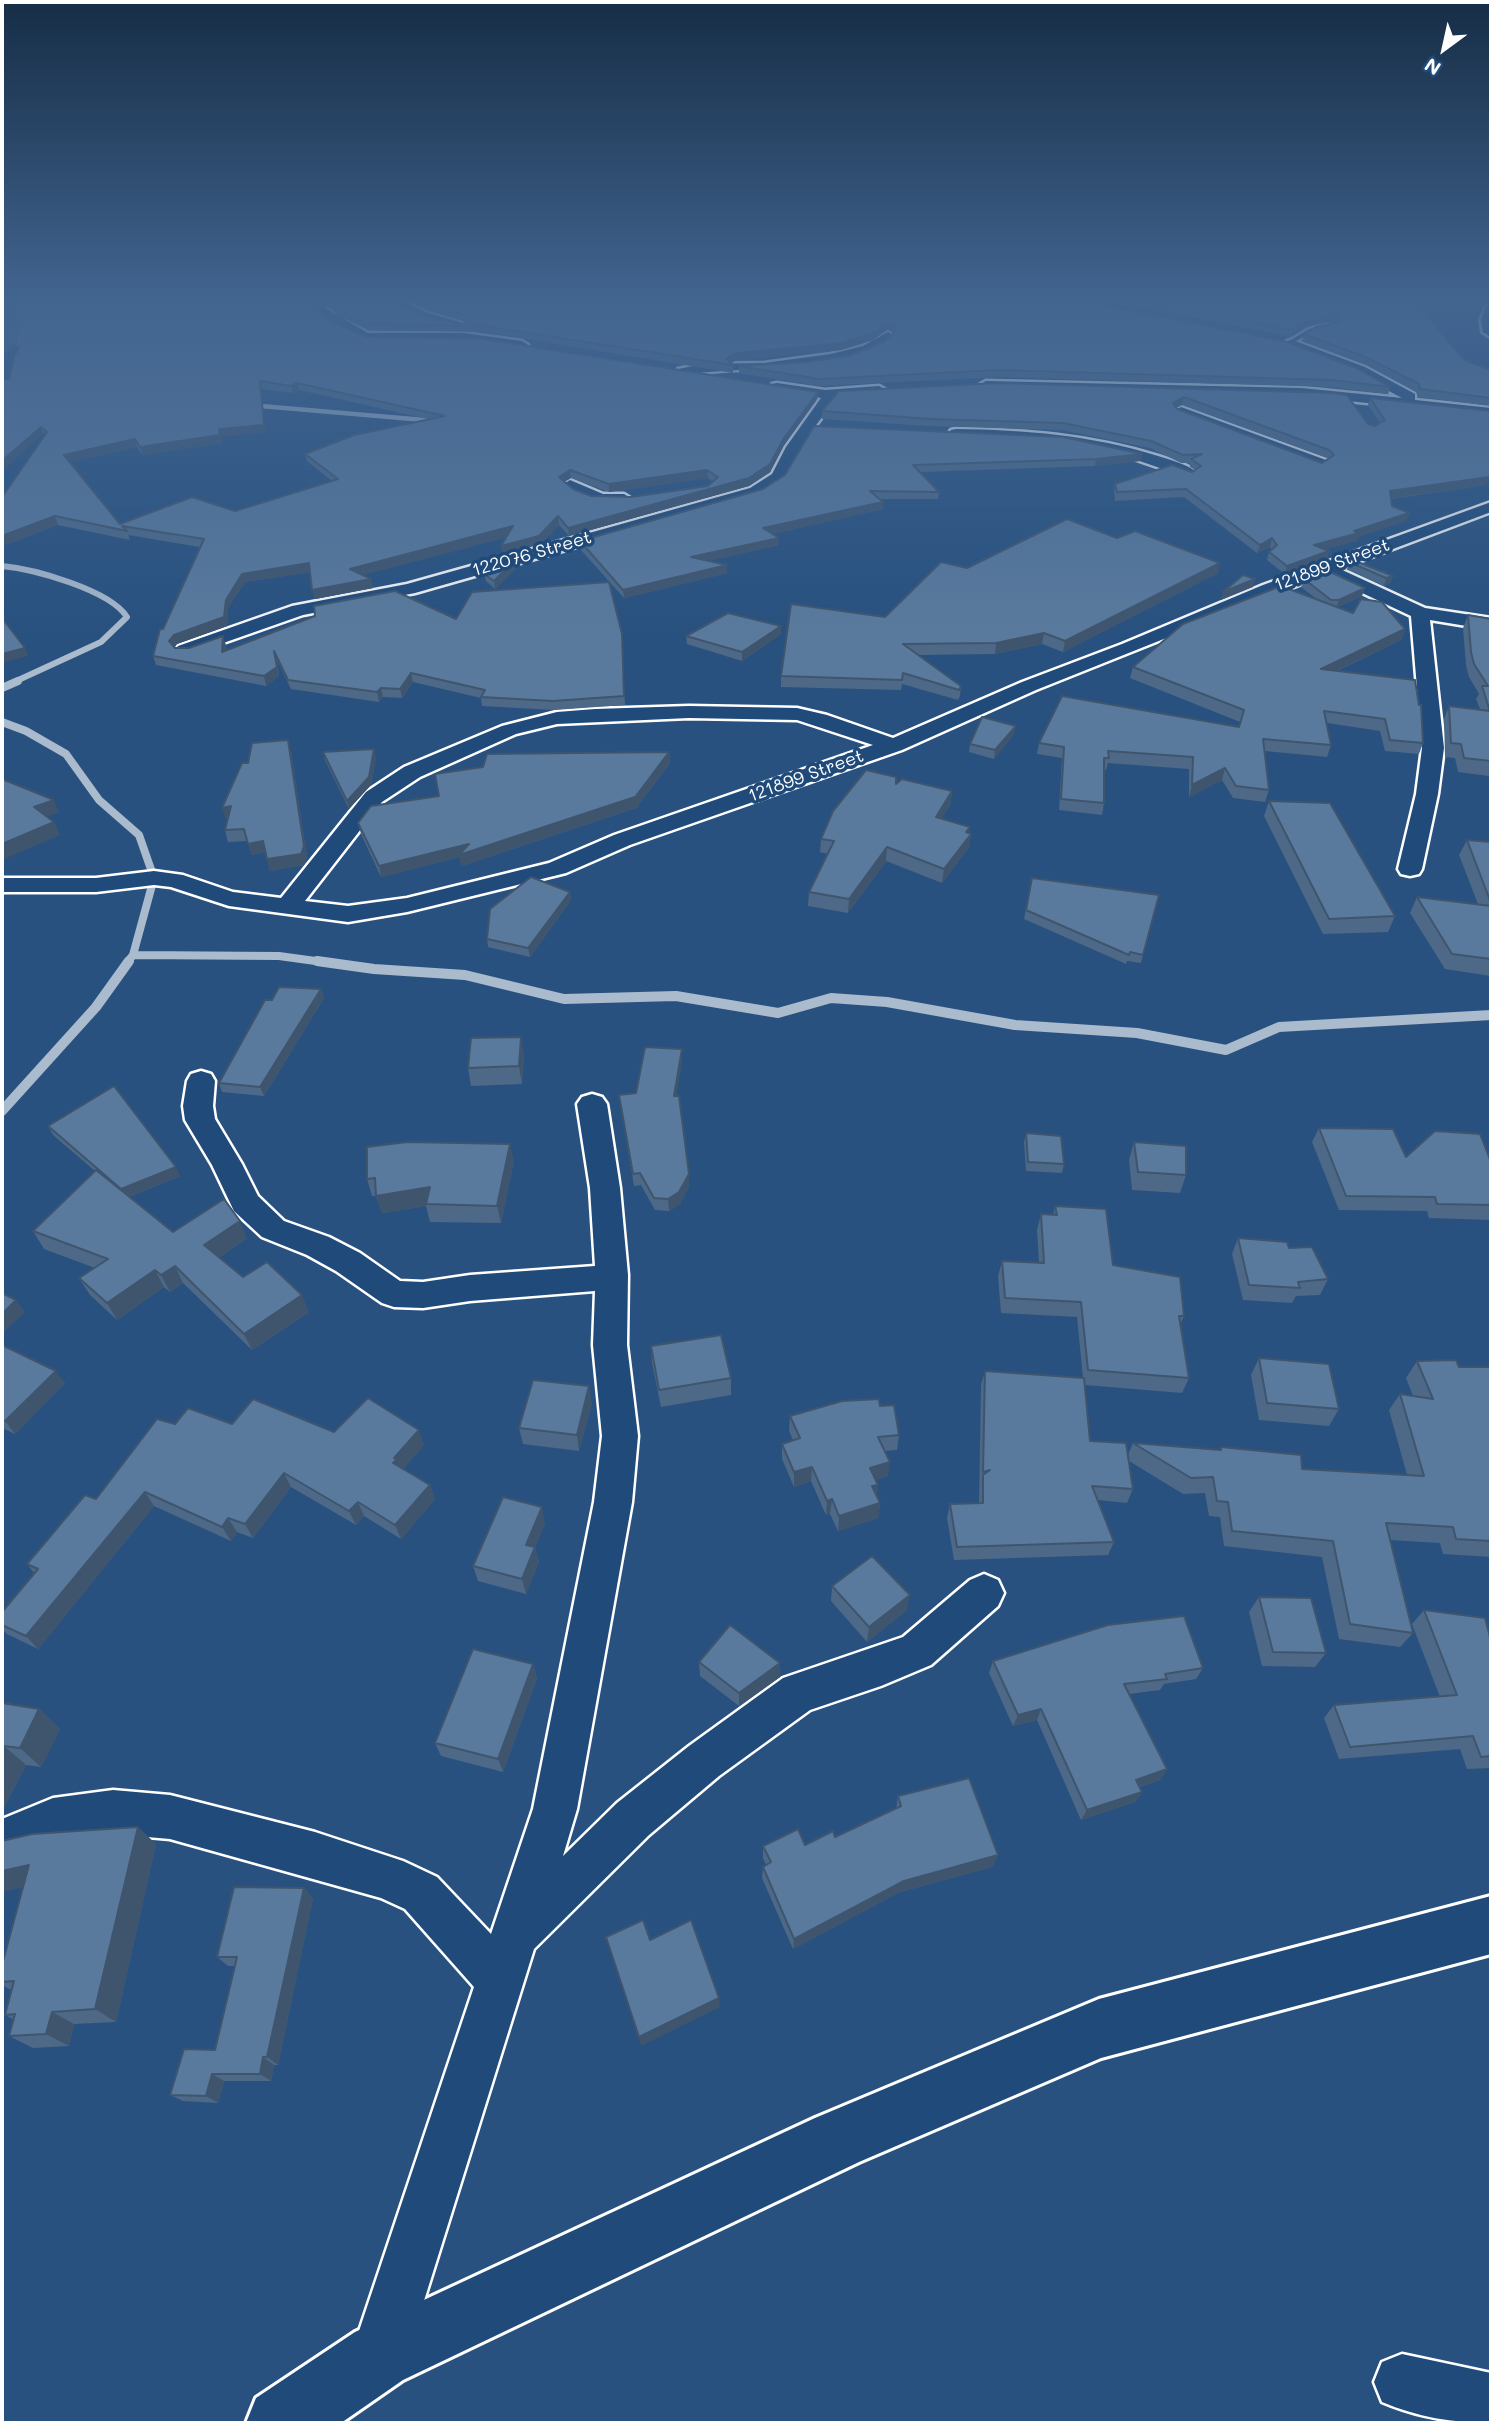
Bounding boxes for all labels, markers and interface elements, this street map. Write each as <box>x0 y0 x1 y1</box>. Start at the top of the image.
north arrow <box>1409 14 1479 84</box>
text: N <box>1419 53 1445 81</box>
street label: 122076 Street <box>470 527 594 581</box>
street label: 121899 Street <box>1271 534 1393 596</box>
street label: 121899 Street <box>745 745 867 807</box>

